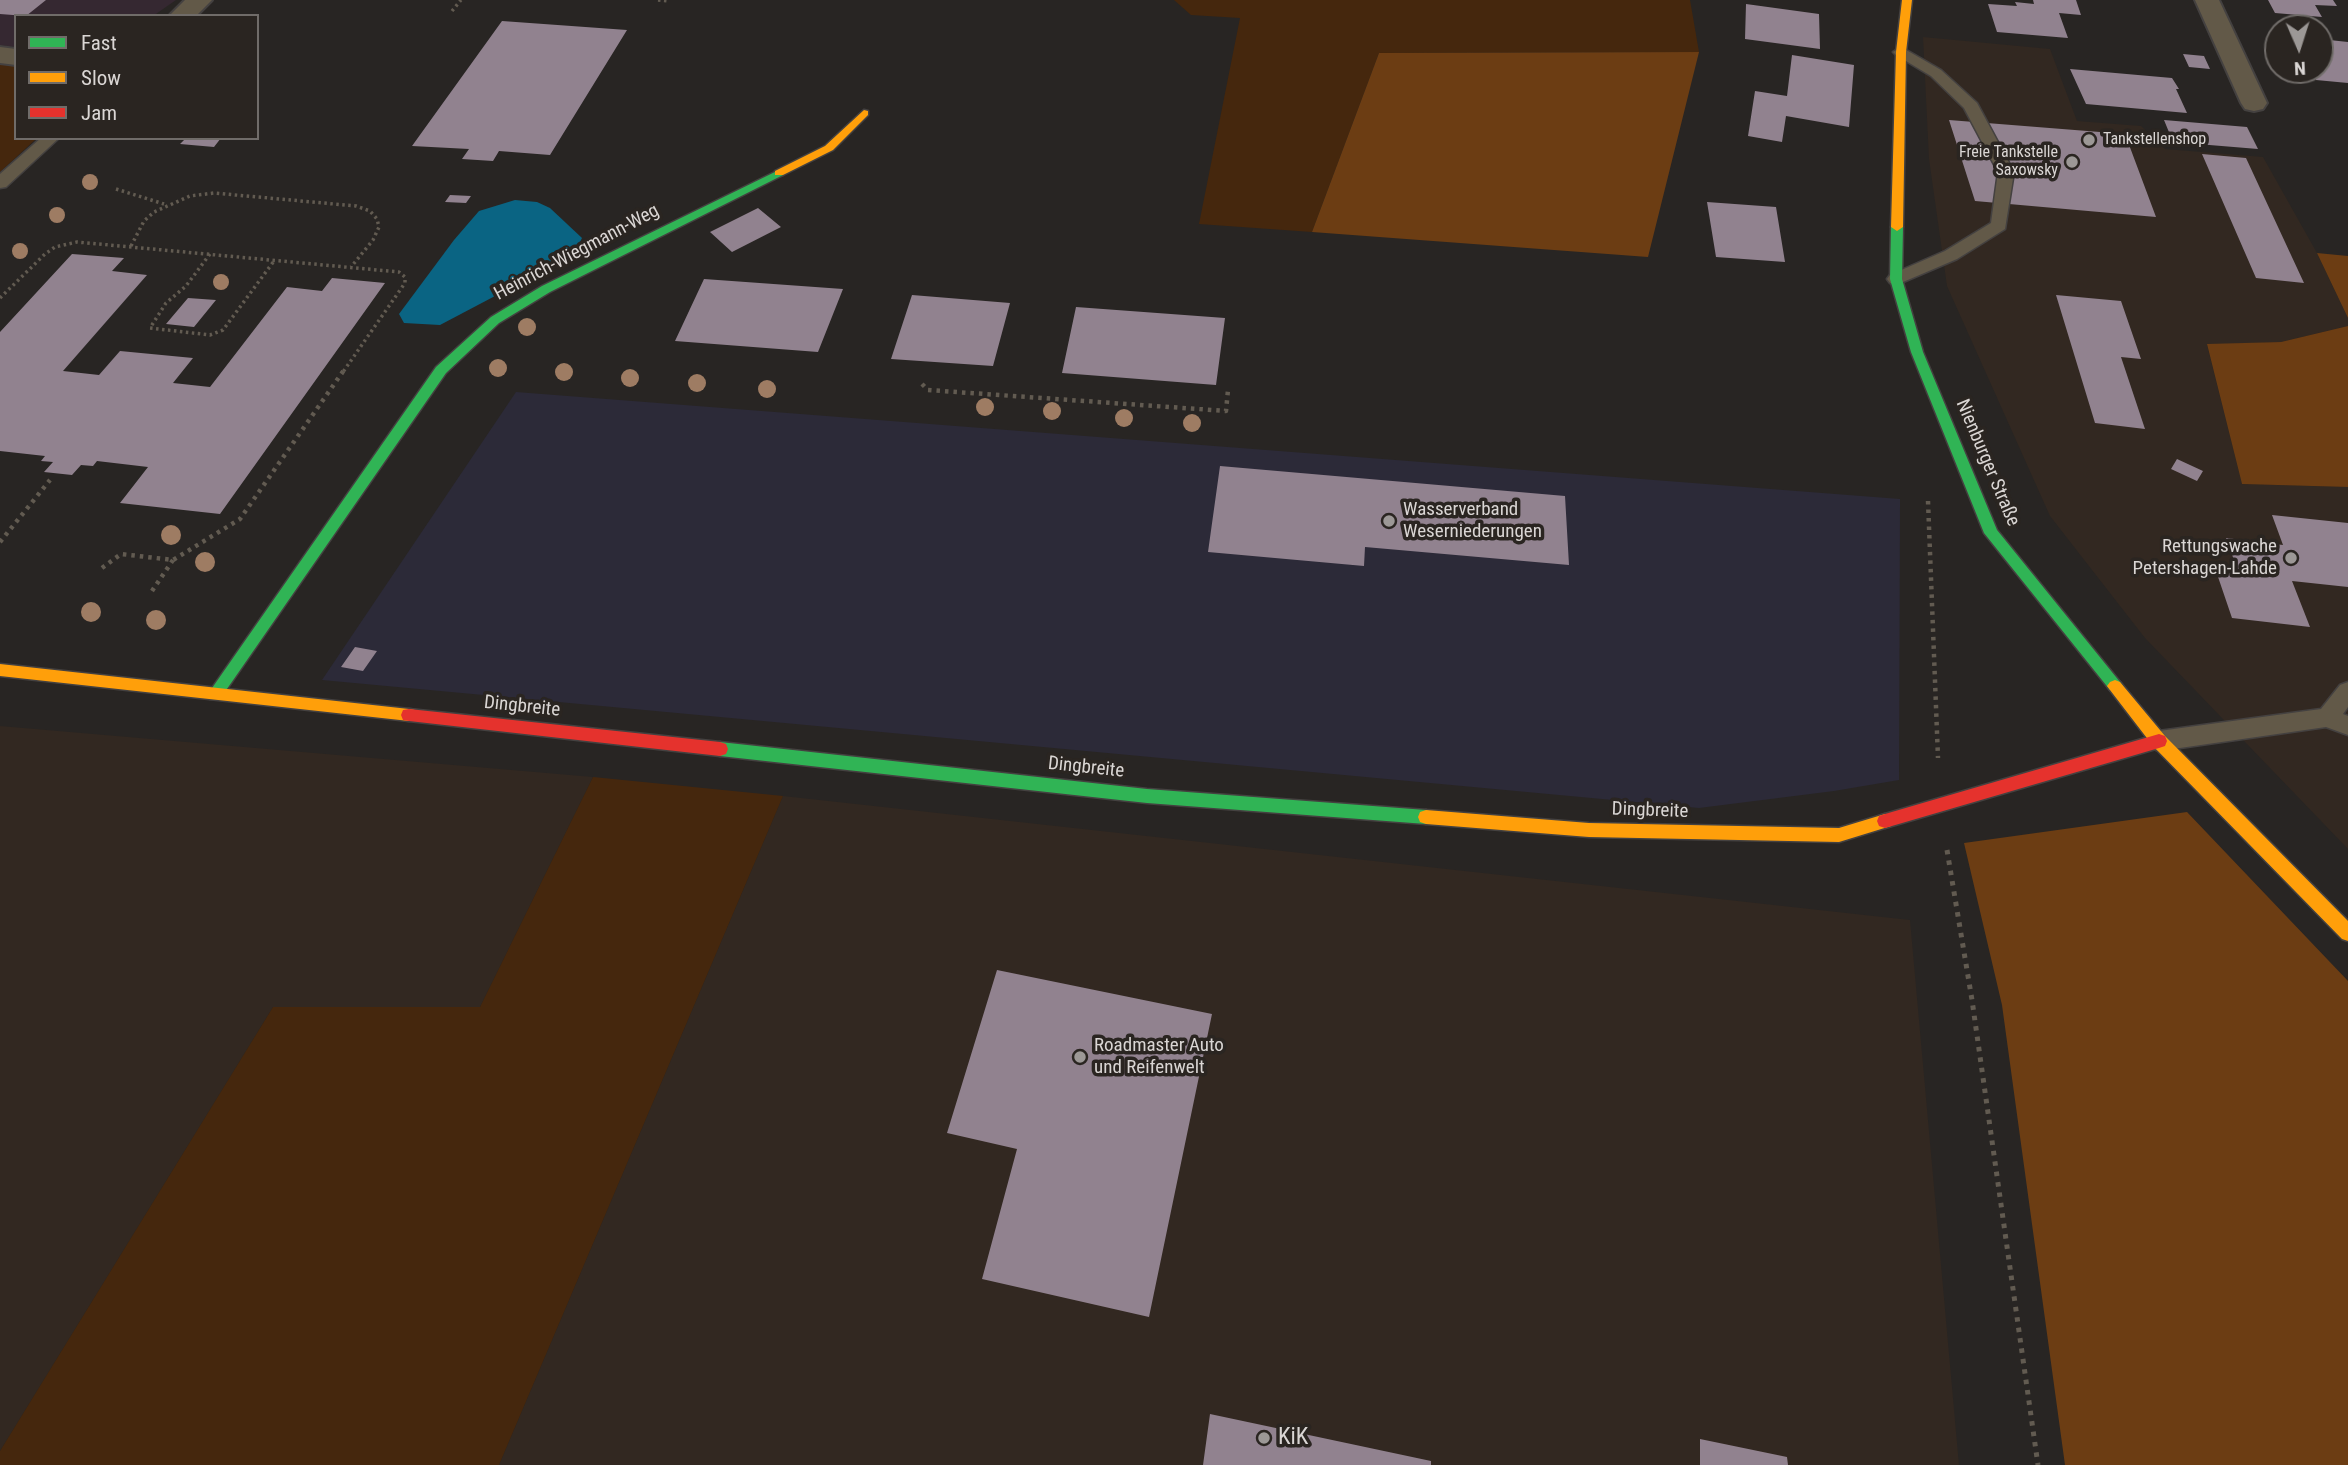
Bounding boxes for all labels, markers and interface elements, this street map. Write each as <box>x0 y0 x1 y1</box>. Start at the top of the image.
legend <box>14 14 259 140</box>
north arrow <box>2264 14 2334 84</box>
text: Fast <box>81 31 117 55</box>
text: N <box>2294 57 2306 80</box>
text: Slow <box>81 66 121 90</box>
text: Jam <box>81 101 117 125</box>
place label: Tankstellenshop <box>2103 130 2206 150</box>
marker: Tankstellenshop <box>2081 132 2097 148</box>
place label: Freie Tankstelle Saxowsky <box>1959 143 2058 181</box>
marker: Freie Tankstelle Saxowsky <box>2064 154 2080 170</box>
street label: Heinrich-Wiegmann-Weg <box>491 200 663 306</box>
street label: Nienburger Straße <box>1950 396 2024 530</box>
place label: Wasserverband Weserniederungen <box>1403 499 1542 543</box>
marker: Wasserverband Weserniederungen <box>1381 513 1397 529</box>
place label: Rettungswache Petershagen-Lahde <box>2133 536 2277 580</box>
marker: Rettungswache Petershagen-Lahde <box>2283 550 2299 566</box>
street label: Dingbreite <box>483 692 561 722</box>
street label: Dingbreite <box>1047 753 1125 783</box>
street label: Dingbreite <box>1611 798 1689 824</box>
place label: Roadmaster Auto und Reifenwelt <box>1094 1035 1224 1079</box>
marker: Roadmaster Auto und Reifenwelt <box>1072 1049 1088 1065</box>
place label: KiK <box>1278 1424 1308 1452</box>
marker: KiK <box>1256 1430 1272 1446</box>

